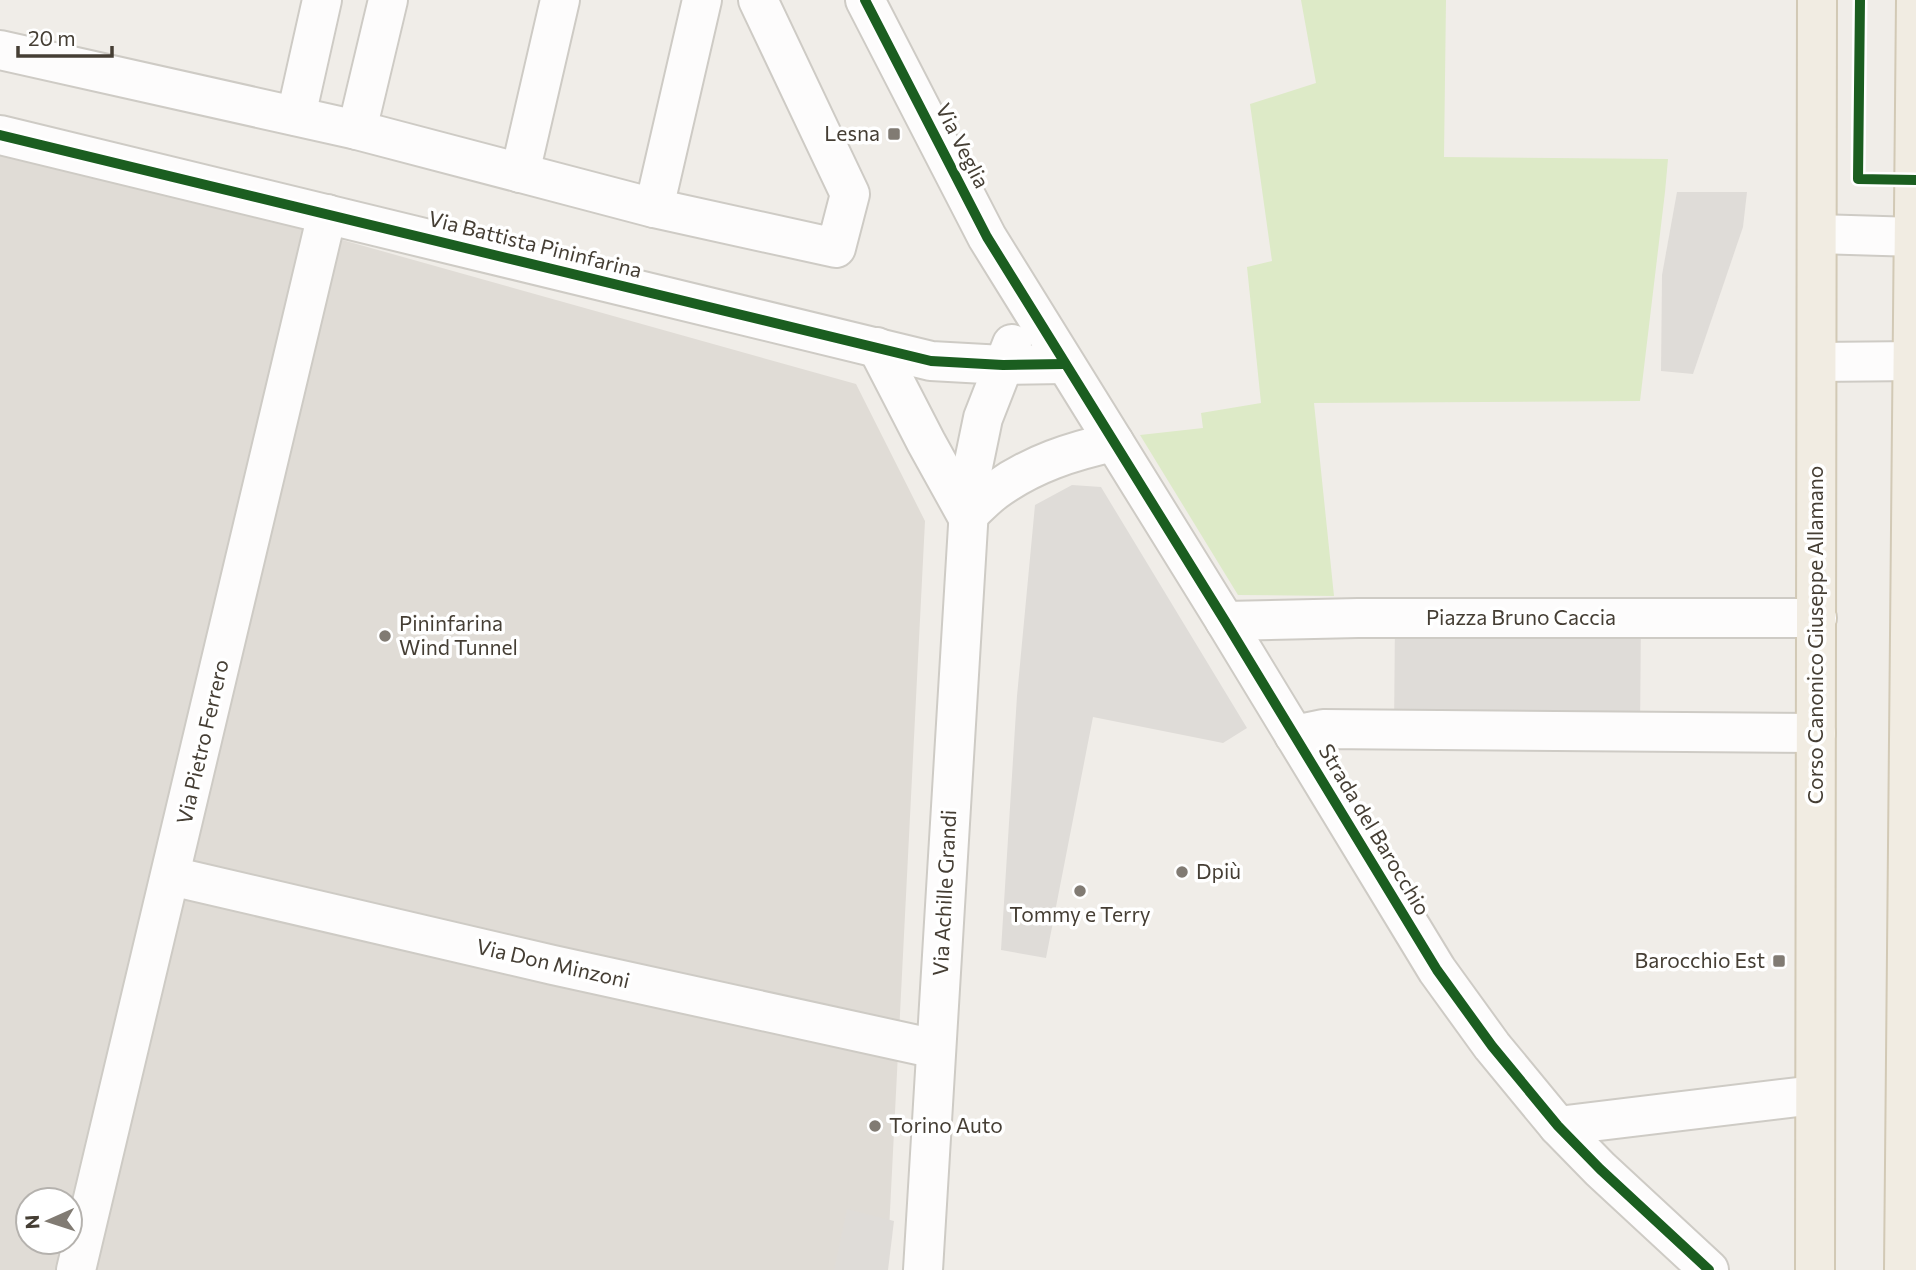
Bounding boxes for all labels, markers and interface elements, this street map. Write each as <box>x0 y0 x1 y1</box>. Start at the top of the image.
scale bar <box>18 14 112 58</box>
text: 20 m <box>28 25 76 50</box>
street label: Via Veglia <box>931 99 995 192</box>
place label: Lesna <box>824 120 880 145</box>
marker: Lesna <box>886 126 902 142</box>
street label: Via Battista Pininfarina <box>426 205 645 282</box>
street label: Corso Canonico Giuseppe Allamano <box>1802 466 1827 804</box>
street label: Piazza Bruno Caccia <box>1426 604 1616 629</box>
place label: Pininfarina Wind Tunnel <box>399 610 518 659</box>
marker: Pininfarina Wind Tunnel <box>377 628 393 644</box>
street label: Via Pietro Ferrero <box>170 657 233 826</box>
street label: Strada del Barocchio <box>1314 739 1436 919</box>
street label: Via Achille Grandi <box>927 809 960 977</box>
place label: Dpiù <box>1196 858 1241 883</box>
marker: Dpiù <box>1174 864 1190 880</box>
marker: Tommy e Terry <box>1072 883 1088 899</box>
place label: Tommy e Terry <box>1009 901 1151 926</box>
street label: Via Don Minzoni <box>474 933 633 992</box>
place label: Barocchio Est <box>1635 947 1765 972</box>
marker: Barocchio Est <box>1771 953 1787 969</box>
place label: Torino Auto <box>889 1112 1003 1137</box>
marker: Torino Auto <box>867 1118 883 1134</box>
north arrow <box>14 1186 84 1256</box>
text: N <box>20 1214 43 1230</box>

